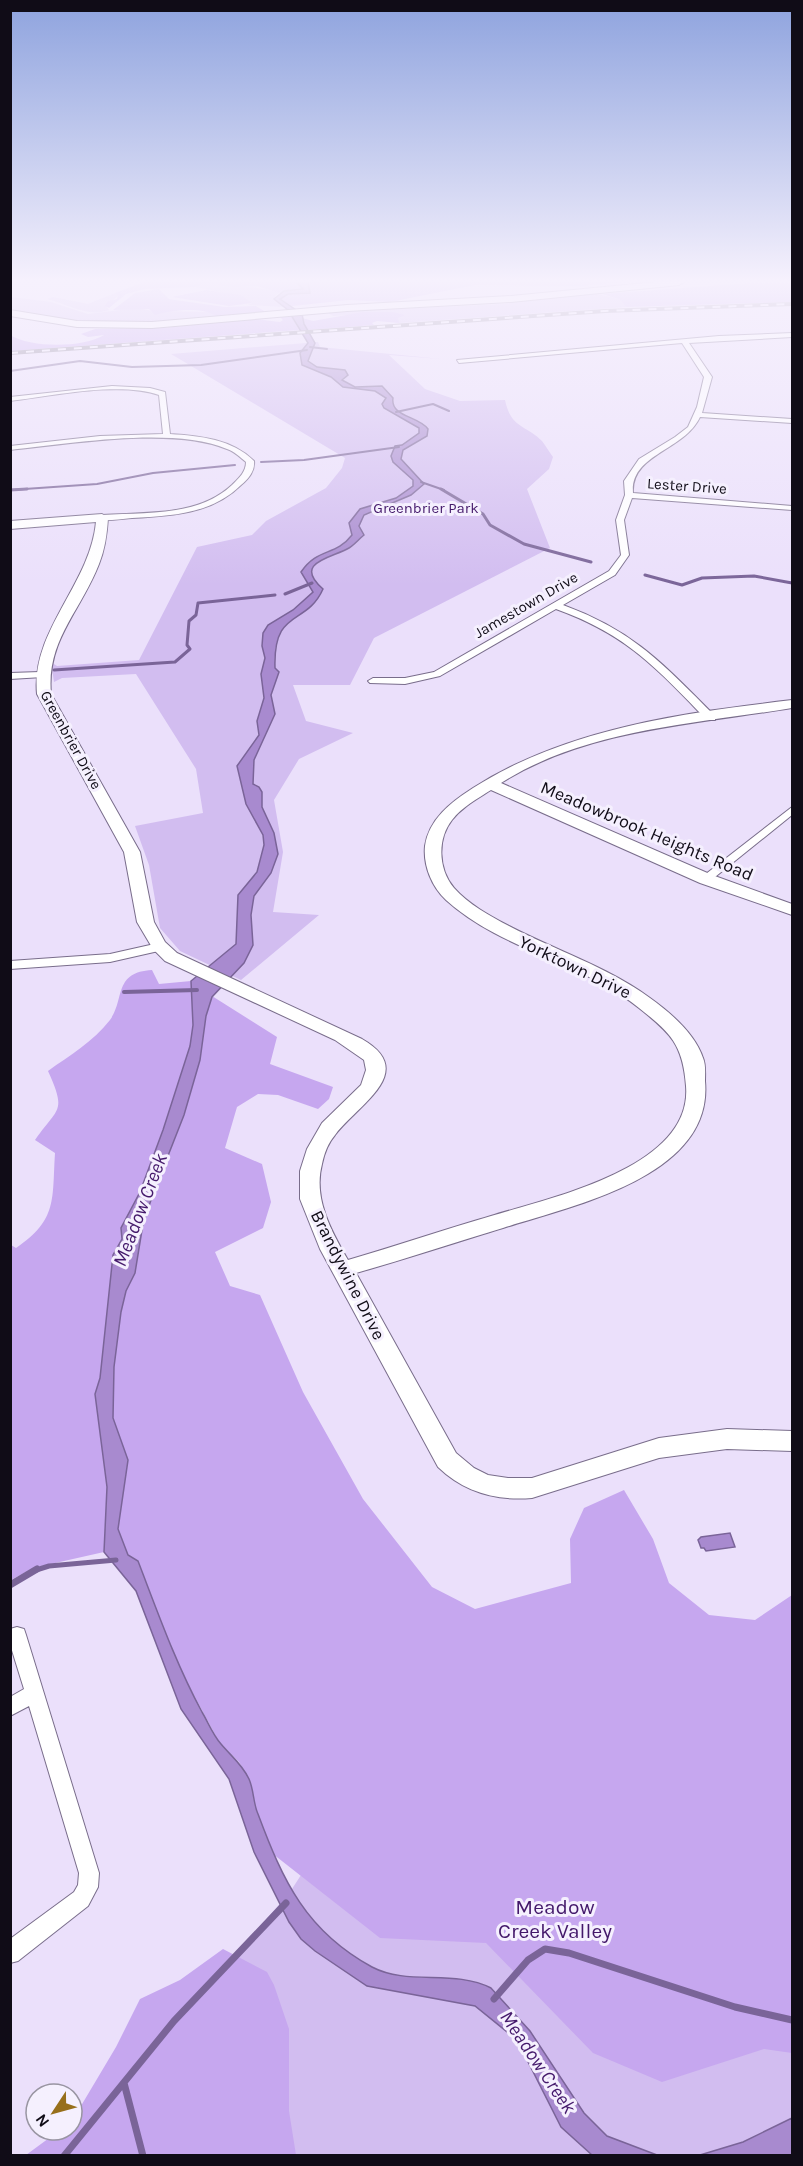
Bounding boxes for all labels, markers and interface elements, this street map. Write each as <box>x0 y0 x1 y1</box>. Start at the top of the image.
street label: Lester Drive <box>646 474 728 498</box>
park label: Greenbrier Park <box>373 499 479 517</box>
street label: Jamestown Drive <box>471 568 581 642</box>
street label: Greenbrier Drive <box>36 688 106 792</box>
street label: Meadowbrook Heights Road <box>537 776 757 886</box>
street label: Yorktown Drive <box>515 930 635 1004</box>
water label: Meadow Creek <box>108 1150 172 1270</box>
street label: Brandywine Drive <box>306 1207 390 1343</box>
park label: Meadow Creek Valley <box>498 1895 612 1943</box>
water label: Meadow Creek <box>495 2006 581 2118</box>
north arrow <box>24 2082 84 2142</box>
text: N <box>31 2110 53 2131</box>

